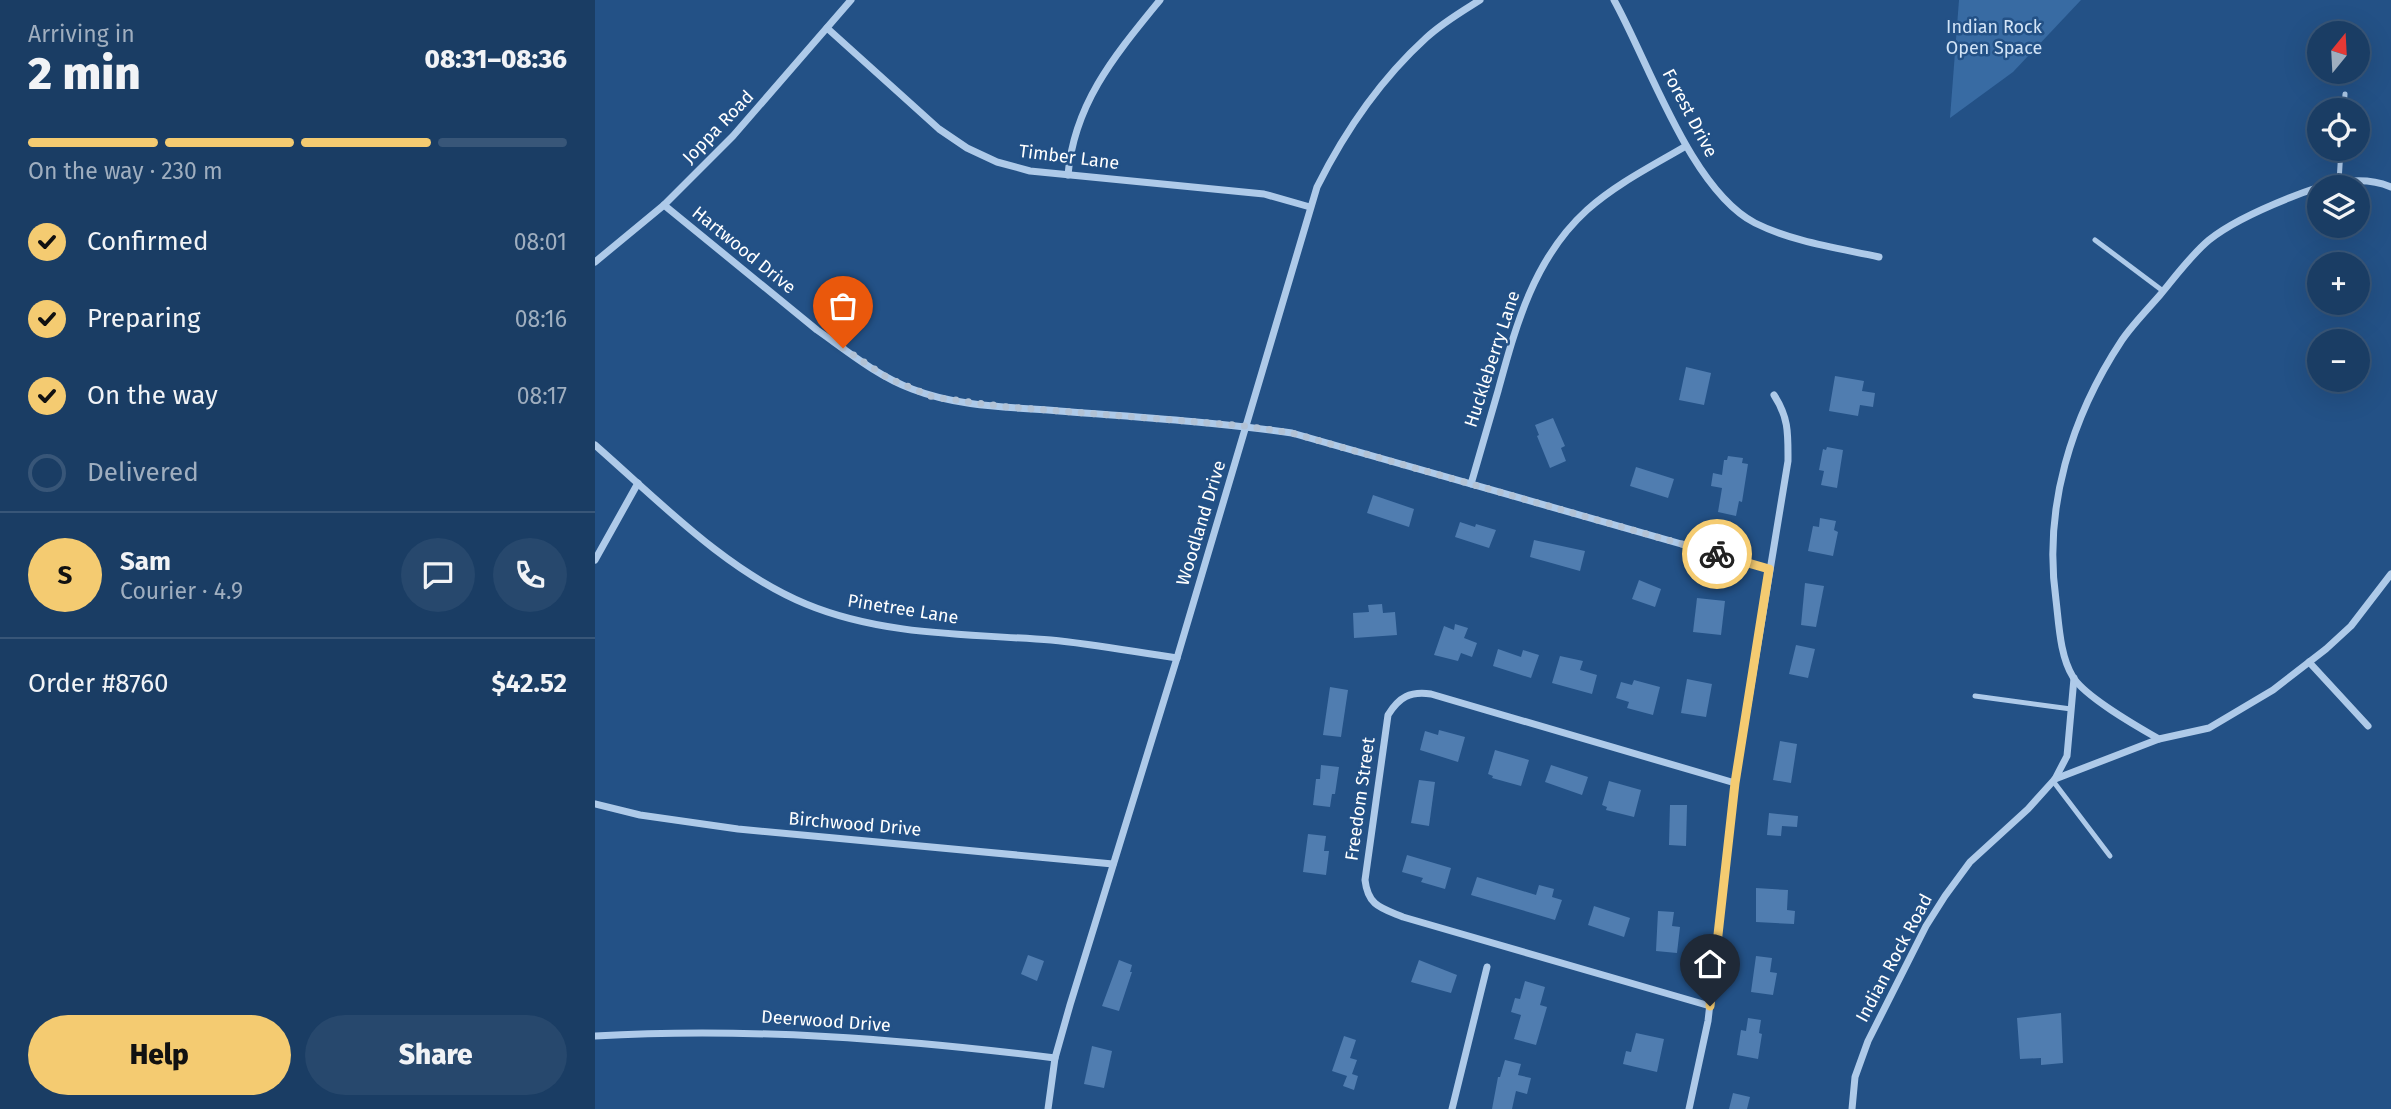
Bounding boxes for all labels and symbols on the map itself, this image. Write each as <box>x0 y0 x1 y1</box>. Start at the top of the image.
park label: Indian Rock Open Space <box>1946 16 2043 59</box>
north arrow <box>2307 21 2369 84</box>
street label: Forest Drive <box>1658 65 1722 161</box>
street label: Joppa Road <box>678 86 758 168</box>
street label: Timber Lane <box>1018 140 1120 174</box>
street label: Hartwood Drive <box>688 201 800 299</box>
pin <box>813 276 873 348</box>
street label: Huckleberry Lane <box>1460 288 1524 430</box>
street label: Woodland Drive <box>1172 458 1230 588</box>
courier <box>1682 519 1752 589</box>
street label: Pinetree Lane <box>846 589 960 629</box>
street label: Freedom Street <box>1340 735 1380 862</box>
street label: Birchwood Drive <box>788 807 922 841</box>
street label: Indian Rock Road <box>1851 890 1937 1026</box>
pin <box>1680 934 1740 1006</box>
street label: Deerwood Drive <box>760 1005 892 1037</box>

